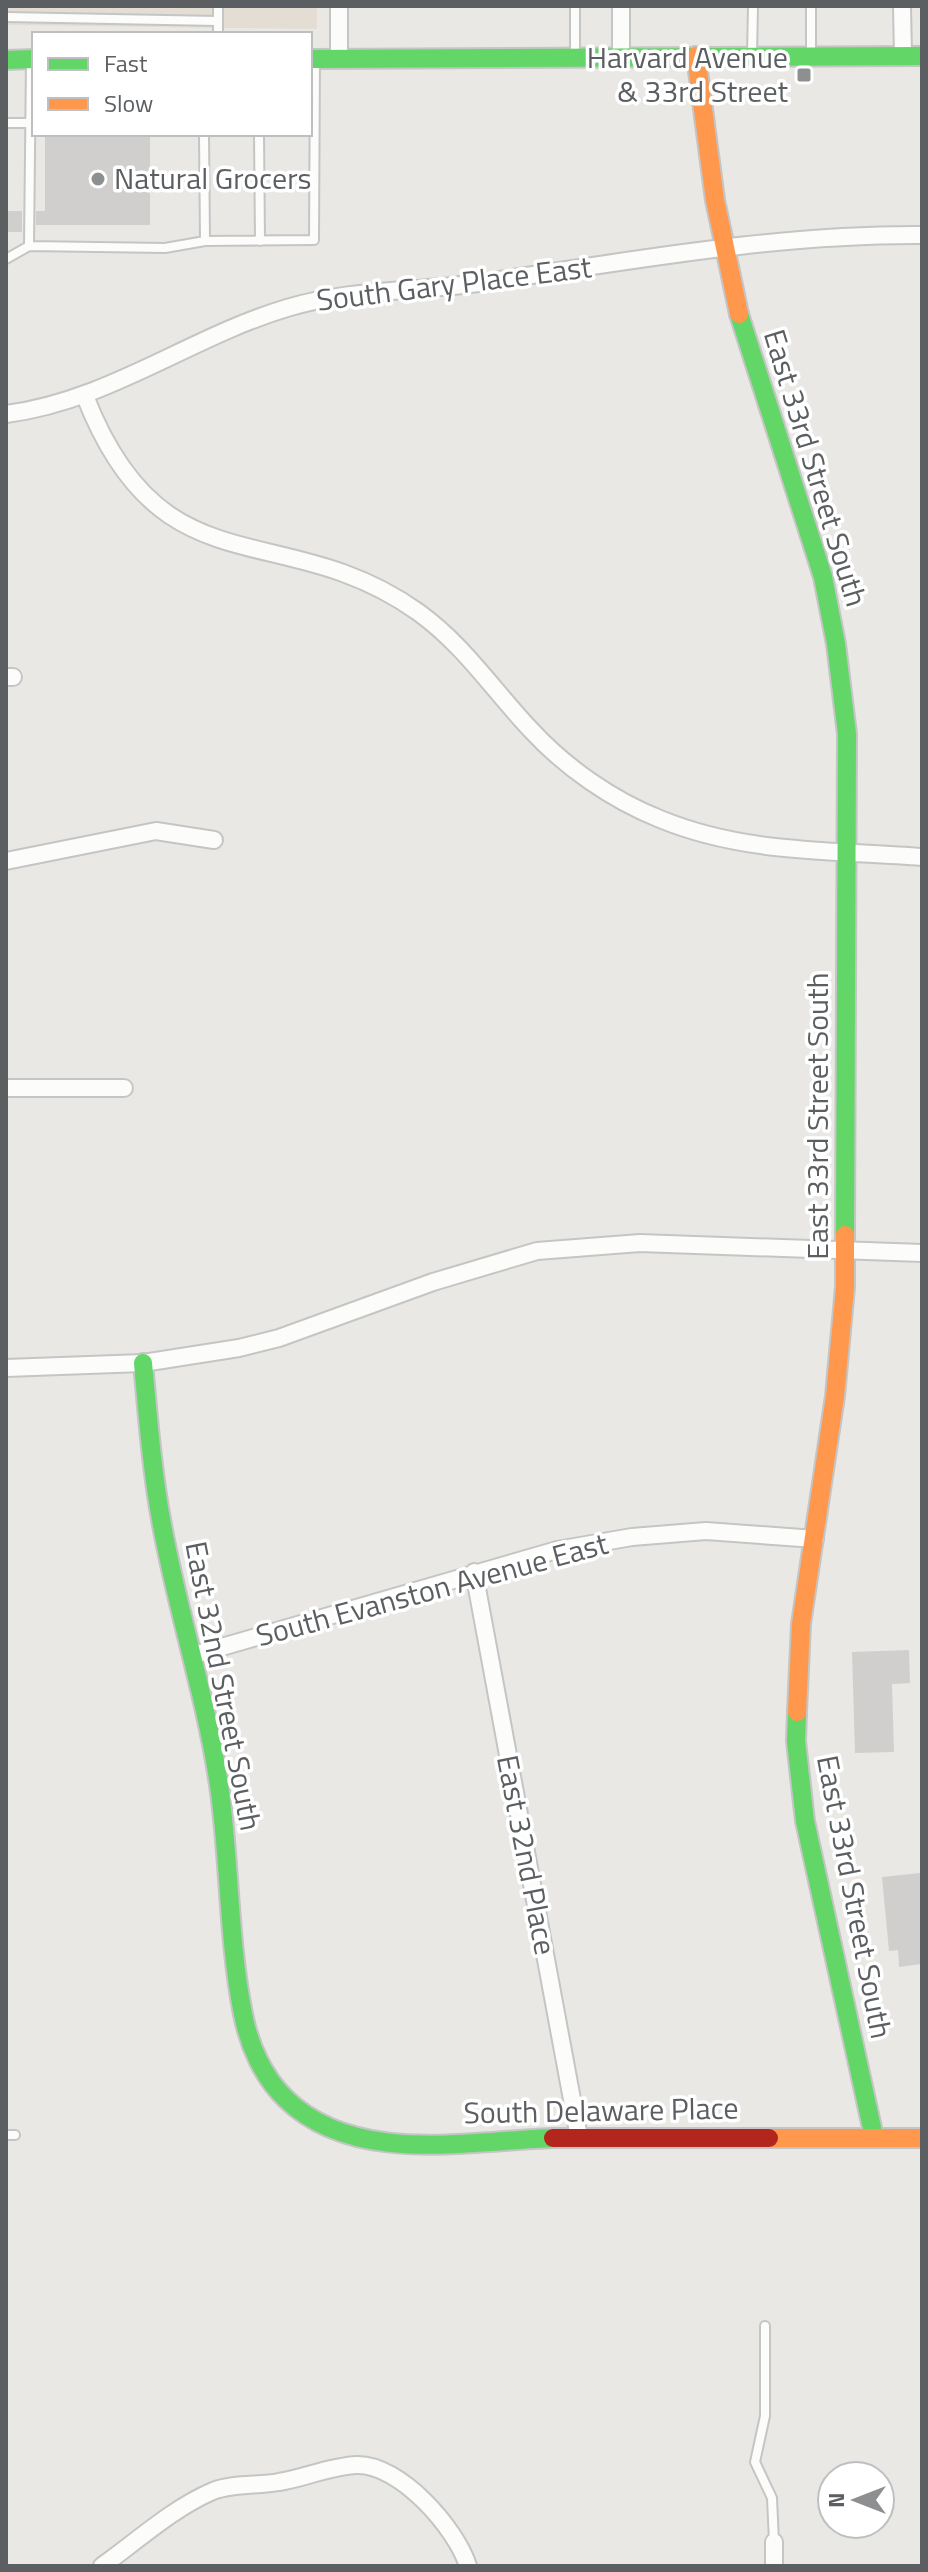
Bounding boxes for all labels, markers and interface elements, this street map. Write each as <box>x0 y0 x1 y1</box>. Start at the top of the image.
legend <box>32 32 312 136</box>
place label: Harvard Avenue & 33rd Street <box>587 34 788 114</box>
text: Fast <box>104 45 148 81</box>
marker: Harvard Avenue & 33rd Street <box>795 66 813 84</box>
text: Slow <box>104 85 153 121</box>
place label: Natural Grocers <box>114 155 312 201</box>
marker: Natural Grocers <box>89 170 107 188</box>
street label: South Gary Place East <box>314 243 594 323</box>
street label: East 33rd Street South <box>752 324 880 612</box>
street label: East 33rd Street South <box>794 972 840 1260</box>
street label: South Evanston Avenue East <box>251 1520 613 1658</box>
street label: East 32nd Street South <box>173 1537 275 1834</box>
street label: East 32nd Place <box>485 1751 569 1959</box>
street label: East 33rd Street South <box>805 1751 905 2042</box>
street label: South Delaware Place <box>463 2085 739 2135</box>
north arrow <box>816 2460 896 2540</box>
text: N <box>819 2492 853 2508</box>

